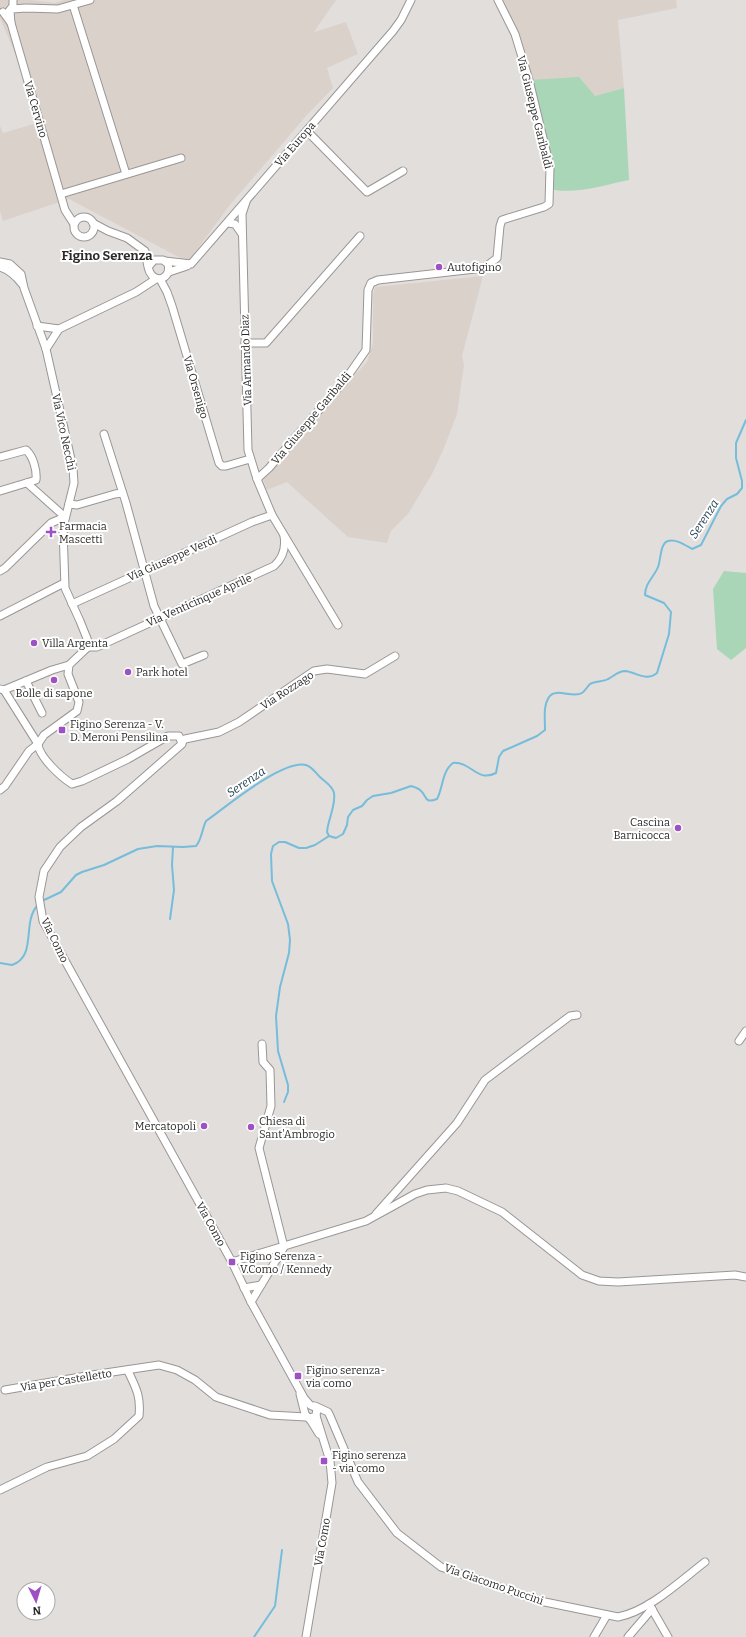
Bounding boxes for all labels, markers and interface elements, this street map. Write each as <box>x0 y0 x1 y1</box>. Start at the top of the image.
street label: Via Giuseppe Garibaldi <box>514 54 555 171</box>
street label: Via Cervino <box>21 79 50 139</box>
street label: Via Europa <box>272 119 318 170</box>
district label: Figino Serenza <box>61 248 153 263</box>
place label: Autofigino <box>447 261 501 274</box>
marker: Autofigino <box>434 262 444 272</box>
street label: Via Armando Diaz <box>238 314 255 406</box>
street label: Via Orsenigo <box>180 354 211 420</box>
street label: Via Giuseppe Garibaldi <box>269 369 354 467</box>
street label: Via Vico Necchi <box>49 392 78 472</box>
water label: Serenza <box>686 497 722 541</box>
place label: Farmacia Mascetti <box>59 520 107 546</box>
marker: Farmacia Mascetti <box>46 527 56 537</box>
street label: Via Giuseppe Verdi <box>125 533 220 584</box>
street label: Via Venticinque Aprile <box>144 571 254 630</box>
place label: Villa Argenta <box>42 637 108 650</box>
marker: Villa Argenta <box>29 638 39 648</box>
place label: Park hotel <box>136 666 188 679</box>
marker: Park hotel <box>123 667 133 677</box>
street label: Via Rozzago <box>258 668 316 712</box>
marker: Bolle di sapone <box>49 675 59 685</box>
place label: Bolle di sapone <box>16 687 92 700</box>
place label: Figino Serenza - V. D. Meroni Pensilina <box>70 718 168 744</box>
marker: Figino Serenza - V. D. Meroni Pensilina <box>57 725 67 735</box>
water label: Serenza <box>224 764 268 800</box>
place label: Cascina Barnicocca <box>614 816 670 842</box>
marker: Cascina Barnicocca <box>673 823 683 833</box>
street label: Via Como <box>38 916 71 965</box>
place label: Chiesa di Sant'Ambrogio <box>259 1115 335 1141</box>
place label: Mercatopoli <box>135 1120 197 1133</box>
marker: Mercatopoli <box>199 1121 209 1131</box>
marker: Chiesa di Sant'Ambrogio <box>246 1122 256 1132</box>
street label: Via Como <box>193 1200 228 1249</box>
place label: Figino Serenza - V.Como / Kennedy <box>240 1250 332 1276</box>
marker: Figino Serenza - V.Como / Kennedy <box>227 1257 237 1267</box>
place label: Figino serenza- via como <box>305 1364 385 1390</box>
street label: Via per Castelletto <box>19 1367 113 1394</box>
marker: Figino serenza- via como <box>293 1371 303 1381</box>
place label: Figino serenza - via como <box>332 1449 406 1475</box>
marker: Figino serenza - via como <box>319 1456 329 1466</box>
street label: Via Como <box>312 1517 333 1567</box>
street label: Via Giacomo Puccini <box>442 1561 546 1608</box>
north arrow <box>16 1581 56 1621</box>
text: N <box>32 1604 42 1617</box>

